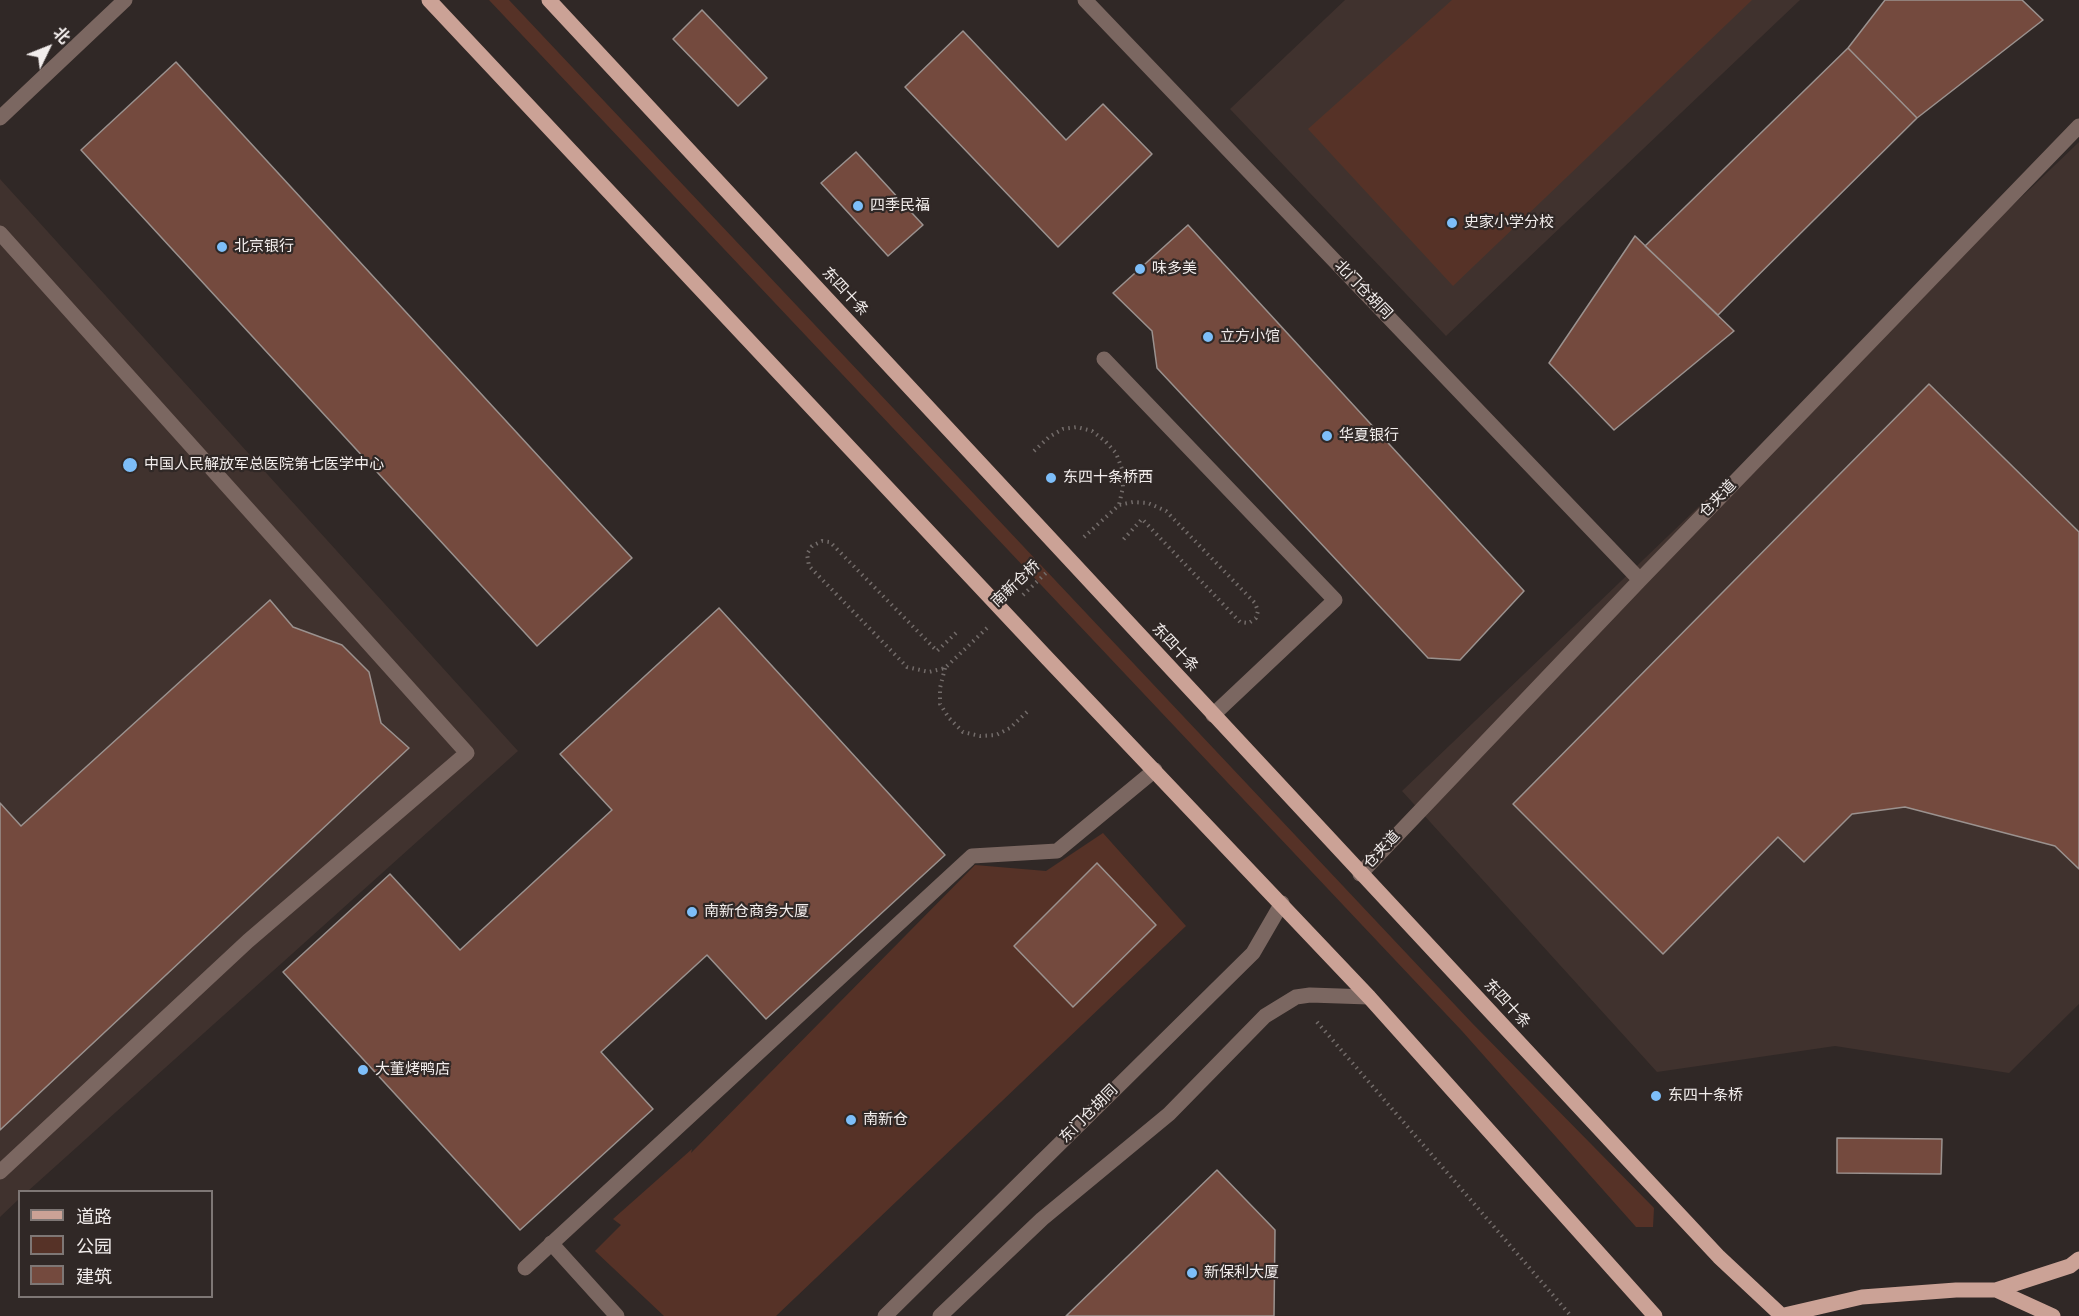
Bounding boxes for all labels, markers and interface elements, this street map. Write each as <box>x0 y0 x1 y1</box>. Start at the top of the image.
north arrow <box>18 18 78 78</box>
text: 北 <box>50 24 73 47</box>
place label: 四季民福 <box>870 197 930 215</box>
marker: 四季民福 <box>851 199 865 213</box>
place label: 史家小学分校 <box>1464 214 1554 232</box>
marker: 史家小学分校 <box>1445 216 1459 230</box>
place label: 北京银行 <box>234 238 294 256</box>
marker: 北京银行 <box>215 240 229 254</box>
street label: 北门仓胡同 <box>1330 257 1396 323</box>
place label: 味多美 <box>1152 260 1197 278</box>
marker: 味多美 <box>1133 262 1147 276</box>
street label: 东四十条 <box>818 264 872 320</box>
place label: 立方小馆 <box>1220 328 1280 346</box>
marker: 立方小馆 <box>1201 330 1215 344</box>
place label: 华夏银行 <box>1339 427 1399 445</box>
marker: 华夏银行 <box>1320 429 1334 443</box>
marker: 中国人民解放军总医院第七医学中心 <box>121 456 139 474</box>
place label: 中国人民解放军总医院第七医学中心 <box>144 456 384 474</box>
place label: 东四十条桥西 <box>1063 469 1153 487</box>
marker: 东四十条桥西 <box>1044 471 1058 485</box>
street label: 仓夹道 <box>1696 477 1740 521</box>
street label: 南新仓桥 <box>988 557 1044 611</box>
street label: 东四十条 <box>1148 620 1202 676</box>
street label: 仓夹道 <box>1360 827 1404 873</box>
place label: 南新仓商务大厦 <box>704 903 809 921</box>
marker: 南新仓商务大厦 <box>685 905 699 919</box>
street label: 东四十条 <box>1480 976 1534 1032</box>
place label: 大董烤鸭店 <box>375 1061 450 1079</box>
marker: 大董烤鸭店 <box>356 1063 370 1077</box>
street label: 东门仓胡同 <box>1056 1081 1122 1147</box>
place label: 东四十条桥 <box>1668 1087 1743 1105</box>
marker: 东四十条桥 <box>1649 1089 1663 1103</box>
place label: 南新仓 <box>863 1111 908 1129</box>
marker: 南新仓 <box>844 1113 858 1127</box>
legend <box>18 1190 213 1298</box>
text: 道路 <box>76 1207 112 1227</box>
text: 公园 <box>76 1237 112 1257</box>
place label: 新保利大厦 <box>1204 1264 1279 1282</box>
marker: 新保利大厦 <box>1185 1266 1199 1280</box>
text: 建筑 <box>76 1267 112 1287</box>

